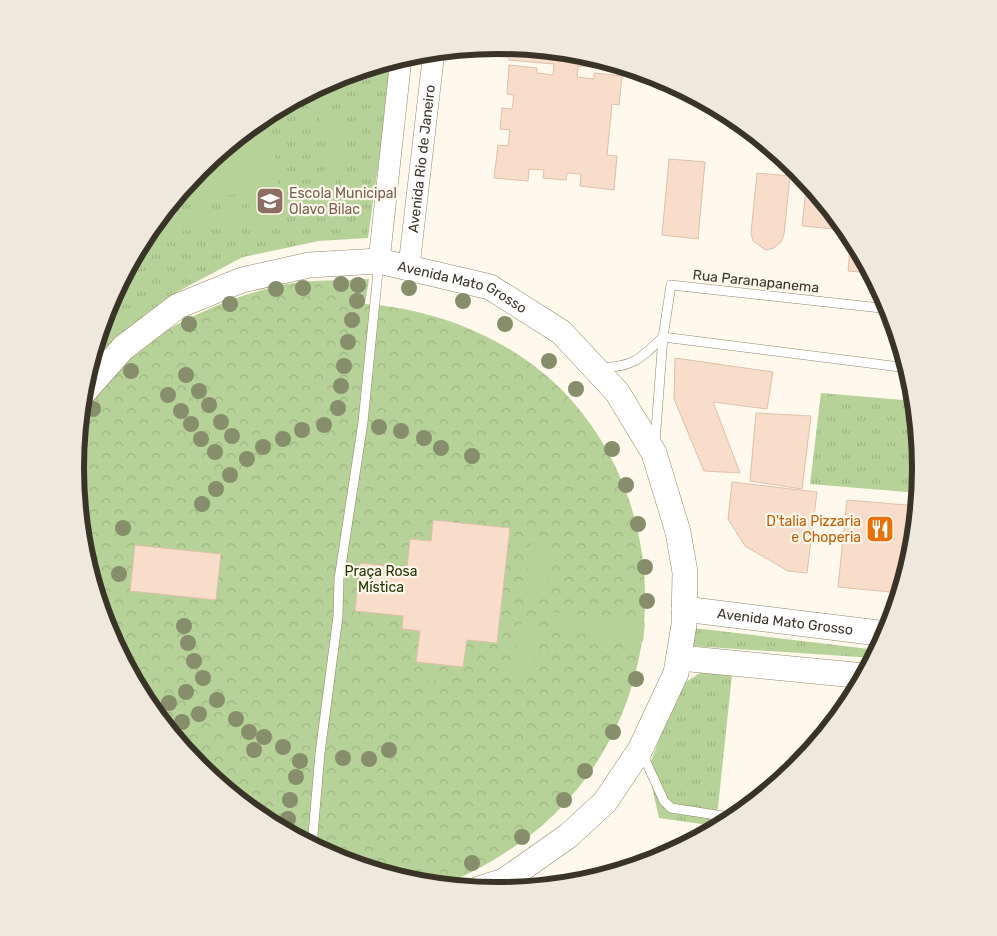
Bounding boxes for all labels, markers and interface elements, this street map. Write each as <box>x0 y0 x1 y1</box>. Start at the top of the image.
street label: Avenida Rio de Janeiro <box>405 84 439 234</box>
place label: Escola Municipal Olavo Bilac <box>289 185 397 218</box>
school or university icon: Escola Municipal Olavo Bilac <box>255 186 285 216</box>
street label: Avenida Mato Grosso <box>396 258 530 317</box>
street label: Rua Paranapanema <box>692 266 820 297</box>
place label: D'talia Pizzaria e Choperia <box>766 513 861 546</box>
restaurant icon: D'talia Pizzaria e Choperia <box>865 514 895 544</box>
park label: Praça Rosa Mística <box>345 563 417 596</box>
street label: Avenida Mato Grosso <box>716 605 854 639</box>

